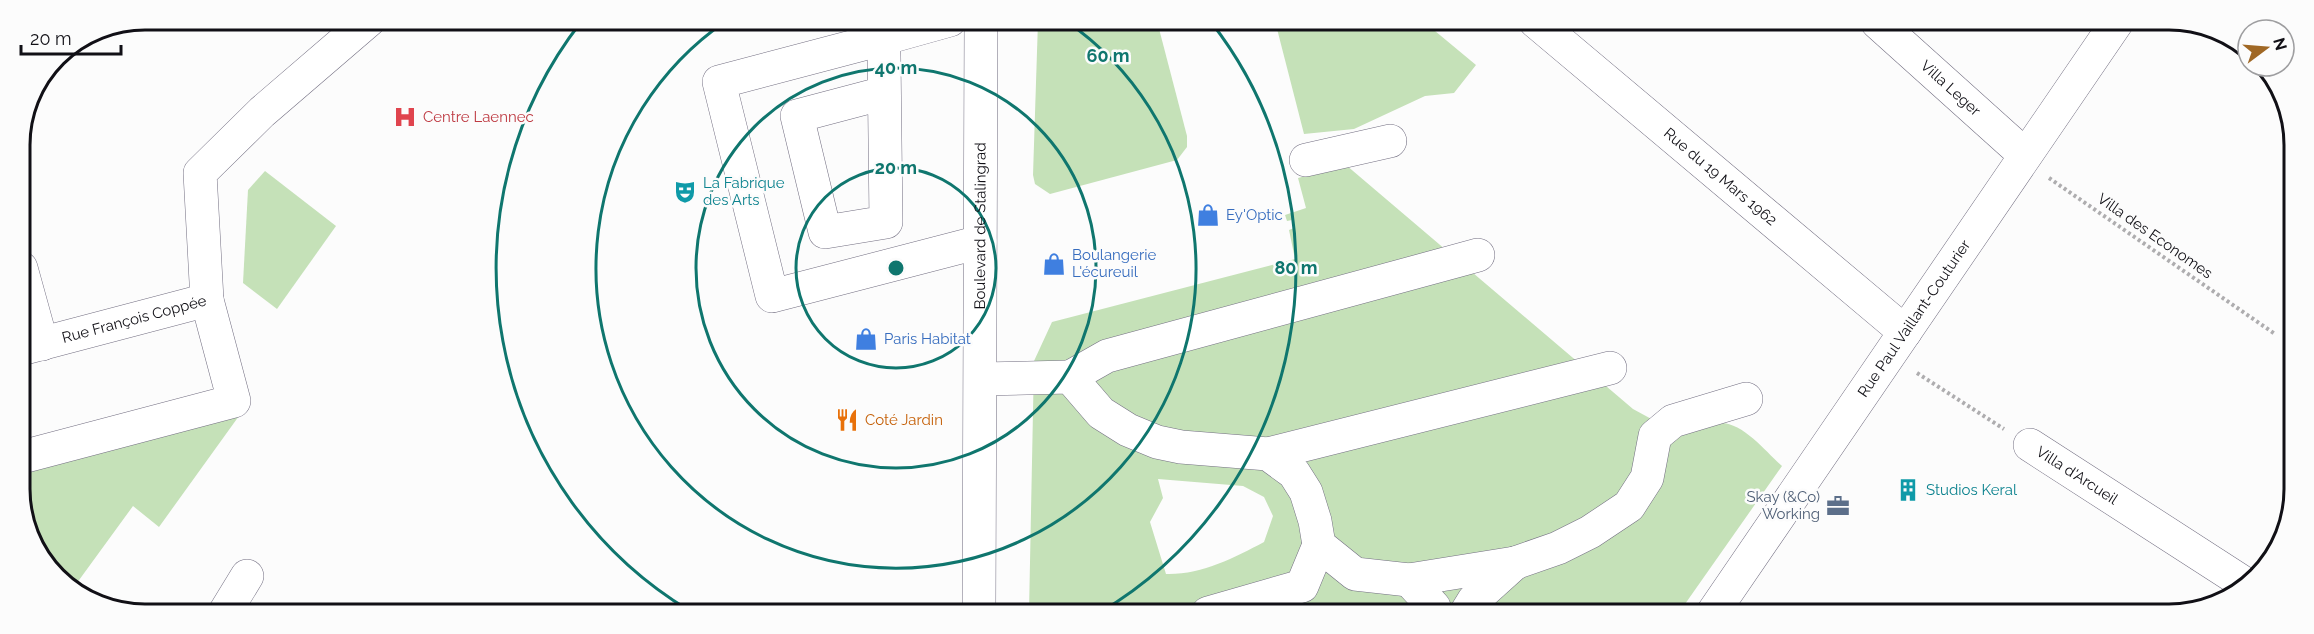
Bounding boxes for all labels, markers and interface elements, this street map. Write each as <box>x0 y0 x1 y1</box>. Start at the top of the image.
scale bar <box>21 18 122 56</box>
north arrow <box>2236 18 2296 78</box>
text: 20 m <box>30 28 72 49</box>
text: N <box>2269 36 2291 52</box>
text: 60 m <box>1086 45 1130 66</box>
text: 40 m <box>875 57 917 78</box>
street label: Villa Leger <box>1917 57 1985 120</box>
hospital icon: Centre Laennec <box>392 104 418 130</box>
place label: Centre Laennec <box>423 108 534 126</box>
street label: Rue du 19 Mars 1962 <box>1660 124 1781 229</box>
street label: Boulevard de Stalingrad <box>971 142 990 310</box>
text: 20 m <box>875 157 917 178</box>
place label: La Fabrique des Arts <box>703 174 785 209</box>
theatre icon: La Fabrique des Arts <box>672 179 698 205</box>
street label: Villa des Economes <box>2094 190 2216 282</box>
shop icon: Ey'Optic <box>1195 202 1221 228</box>
place label: Ey'Optic <box>1226 206 1283 224</box>
street label: Rue Paul Vaillant-Couturier <box>1854 236 1975 401</box>
place label: Boulangerie L'écureuil <box>1072 246 1156 281</box>
shop icon: Boulangerie L'écureuil <box>1041 251 1067 277</box>
text: 80 m <box>1274 257 1318 278</box>
centre of rings <box>886 258 906 278</box>
street label: Rue François Coppée <box>60 292 208 347</box>
shop icon: Paris Habitat <box>853 326 879 352</box>
place label: Paris Habitat <box>884 330 971 348</box>
restaurant icon: Coté Jardin <box>834 407 860 433</box>
place label: Coté Jardin <box>865 411 943 429</box>
street label: Villa d'Arcueil <box>2033 442 2122 509</box>
building icon: Studios Keral <box>1895 477 1921 503</box>
place label: Studios Keral <box>1926 481 2018 499</box>
place label: Skay (&Co) Working <box>1747 488 1820 523</box>
office icon: Skay (&Co) Working <box>1825 493 1851 519</box>

